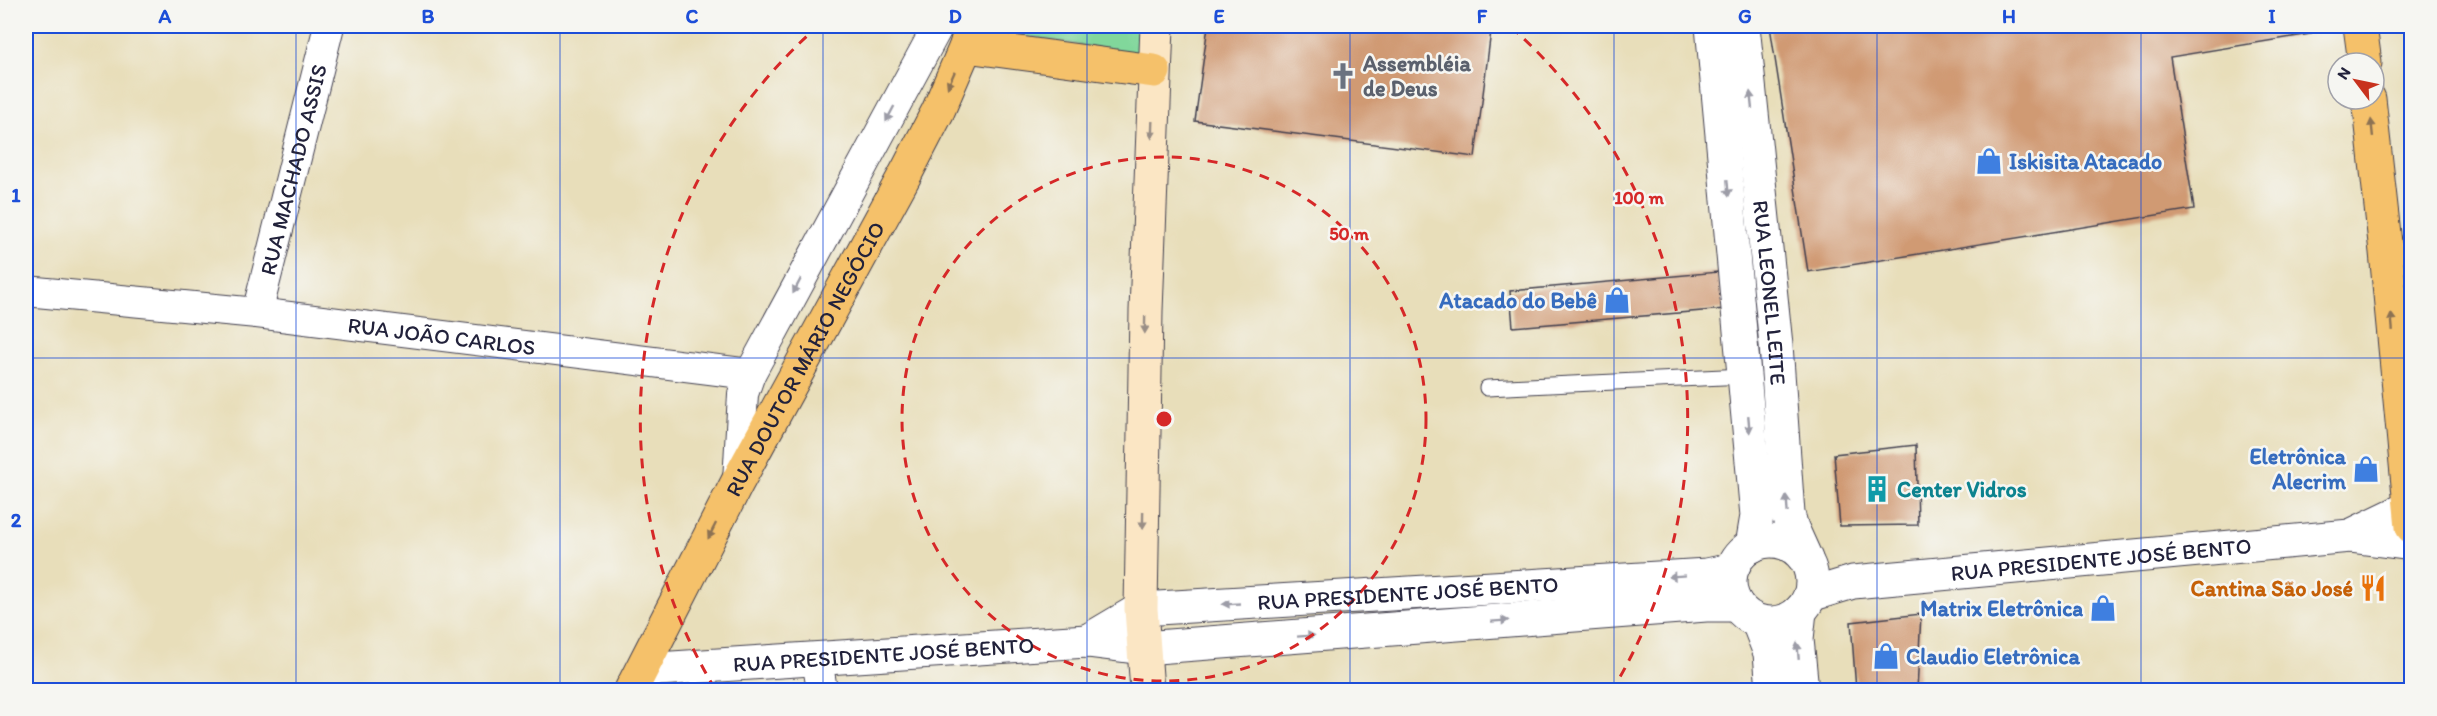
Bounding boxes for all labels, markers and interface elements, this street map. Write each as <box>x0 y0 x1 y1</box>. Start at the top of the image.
text: A <box>158 4 172 28</box>
text: B <box>422 4 435 28</box>
text: C <box>686 4 699 28</box>
text: D <box>948 4 962 28</box>
text: E <box>1213 4 1225 28</box>
text: F <box>1477 4 1488 28</box>
text: G <box>1738 4 1752 28</box>
text: H <box>2002 4 2016 28</box>
text: I <box>2268 4 2276 28</box>
place label: Assembléia de Deus <box>1362 50 1471 102</box>
north arrow <box>2326 51 2386 111</box>
street label: RUA MACHADO ASSIS <box>254 61 332 278</box>
church icon: Assembléia de Deus <box>1328 61 1358 91</box>
text: N <box>2333 64 2355 83</box>
one-way arrow <box>946 72 956 90</box>
one-way arrow <box>1746 91 1756 110</box>
one-way arrow <box>885 106 895 123</box>
one-way arrow <box>2367 118 2377 137</box>
one-way arrow <box>1148 120 1157 139</box>
shop icon: Iskisita Atacado <box>1974 146 2004 176</box>
place label: Iskisita Atacado <box>2009 148 2162 175</box>
one-way arrow <box>1723 179 1733 198</box>
text: 1 <box>11 183 21 207</box>
text: 100 m <box>1614 187 1665 209</box>
street label: RUA LEONEL LEITE <box>1748 199 1792 386</box>
street label: RUA DOUTOR MÁRIO NEGÓCIO <box>719 217 890 501</box>
text: 50 m <box>1329 223 1370 245</box>
one-way arrow <box>793 277 802 294</box>
shop icon: Atacado do Bebê <box>1602 285 1632 315</box>
place label: Atacado do Bebê <box>1438 287 1597 314</box>
street label: RUA JOÃO CARLOS <box>346 311 537 361</box>
one-way arrow <box>2387 312 2397 331</box>
one-way arrow <box>1140 315 1150 334</box>
centre of rings <box>1154 409 1174 429</box>
one-way arrow <box>1744 415 1754 434</box>
place label: Eletrônica Alecrim <box>2249 443 2347 495</box>
shop icon: Eletrônica Alecrim <box>2351 454 2381 484</box>
building icon: Center Vidros <box>1862 474 1892 504</box>
place label: Center Vidros <box>1897 476 2027 503</box>
one-way arrow <box>1783 494 1792 513</box>
text: 2 <box>11 508 22 532</box>
one-way arrow <box>1138 510 1147 529</box>
one-way arrow <box>708 522 717 539</box>
street label: RUA PRESIDENTE JOSÉ BENTO <box>1950 532 2252 586</box>
street label: RUA PRESIDENTE JOSÉ BENTO <box>1256 570 1559 615</box>
one-way arrow <box>1668 572 1687 581</box>
restaurant icon: Cantina São José <box>2358 573 2388 603</box>
place label: Cantina São José <box>2191 575 2353 602</box>
shop icon: Matrix Eletrônica <box>2088 593 2118 623</box>
place label: Matrix Eletrônica <box>1920 595 2083 622</box>
one-way arrow <box>1222 599 1241 609</box>
one-way arrow <box>1491 616 1510 626</box>
street label: RUA PRESIDENTE JOSÉ BENTO <box>732 631 1035 678</box>
one-way arrow <box>1296 631 1315 641</box>
one-way arrow <box>1793 641 1803 660</box>
shop icon: Claudio Eletrônica <box>1871 641 1901 671</box>
place label: Claudio Eletrônica <box>1906 643 2080 670</box>

